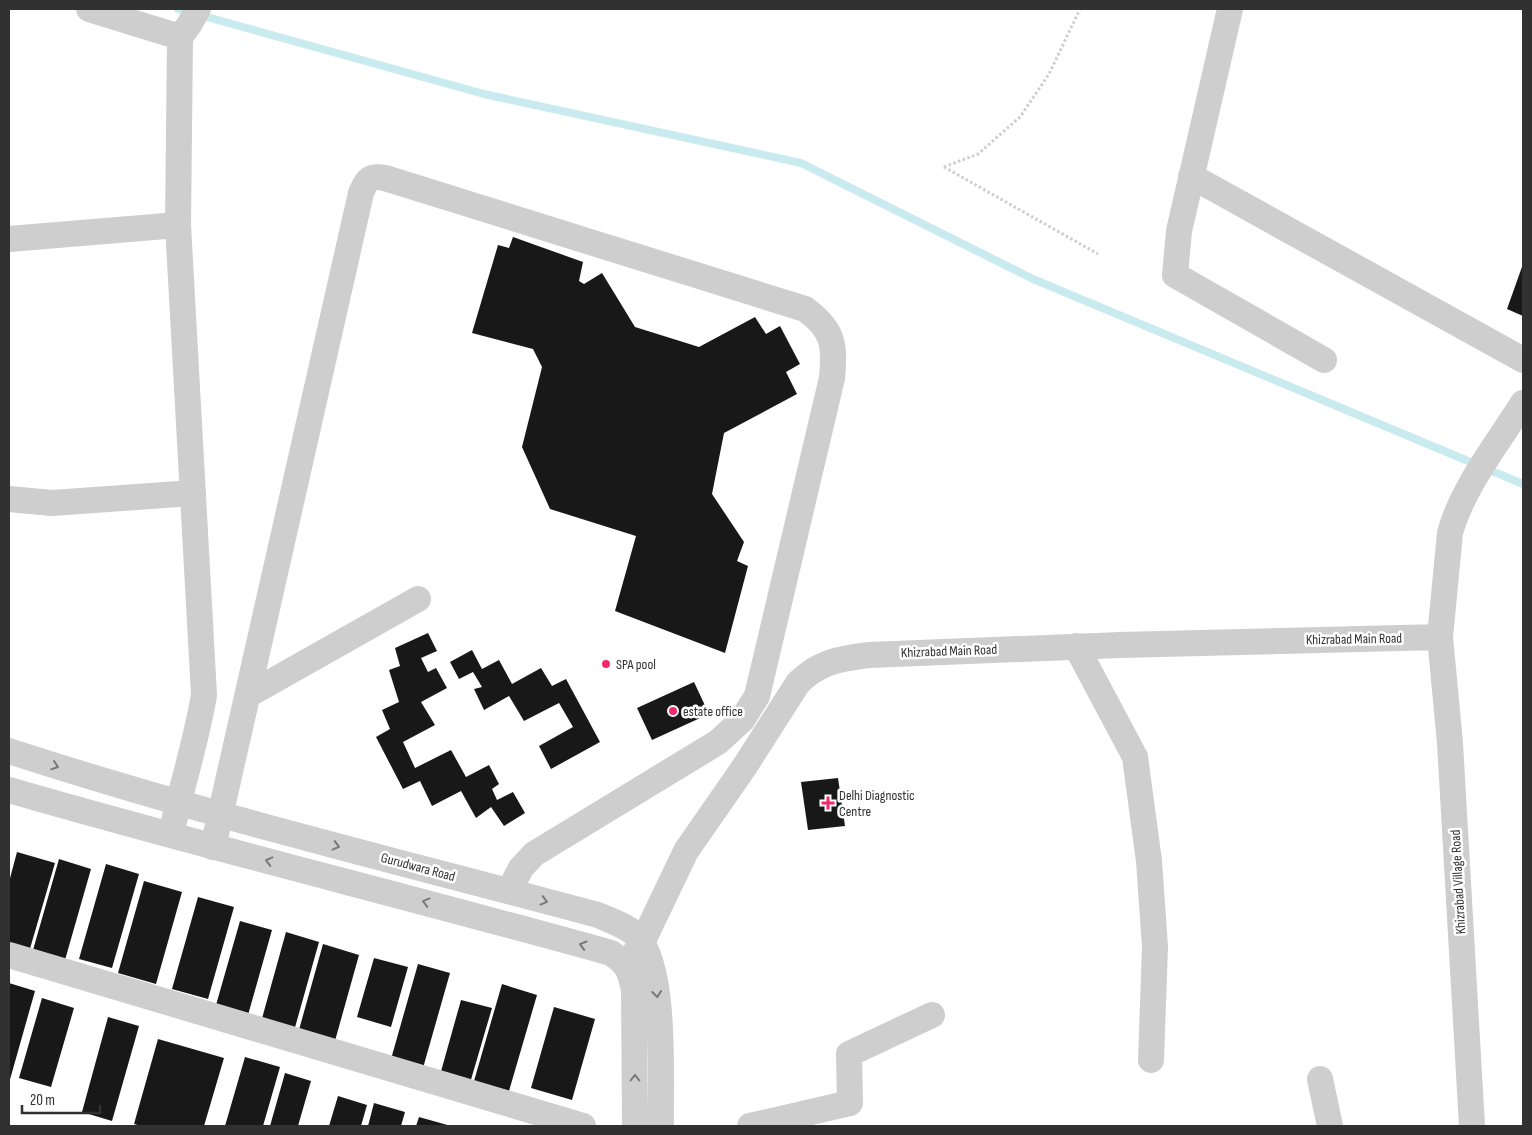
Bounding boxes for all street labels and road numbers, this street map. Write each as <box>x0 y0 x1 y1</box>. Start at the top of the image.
street label: Khizrabad Main Road <box>1306 630 1402 648</box>
street label: Khizrabad Main Road <box>901 641 998 661</box>
street label: Khizrabad Village Road <box>1447 829 1469 935</box>
street label: Gurudwara Road <box>379 849 457 885</box>

